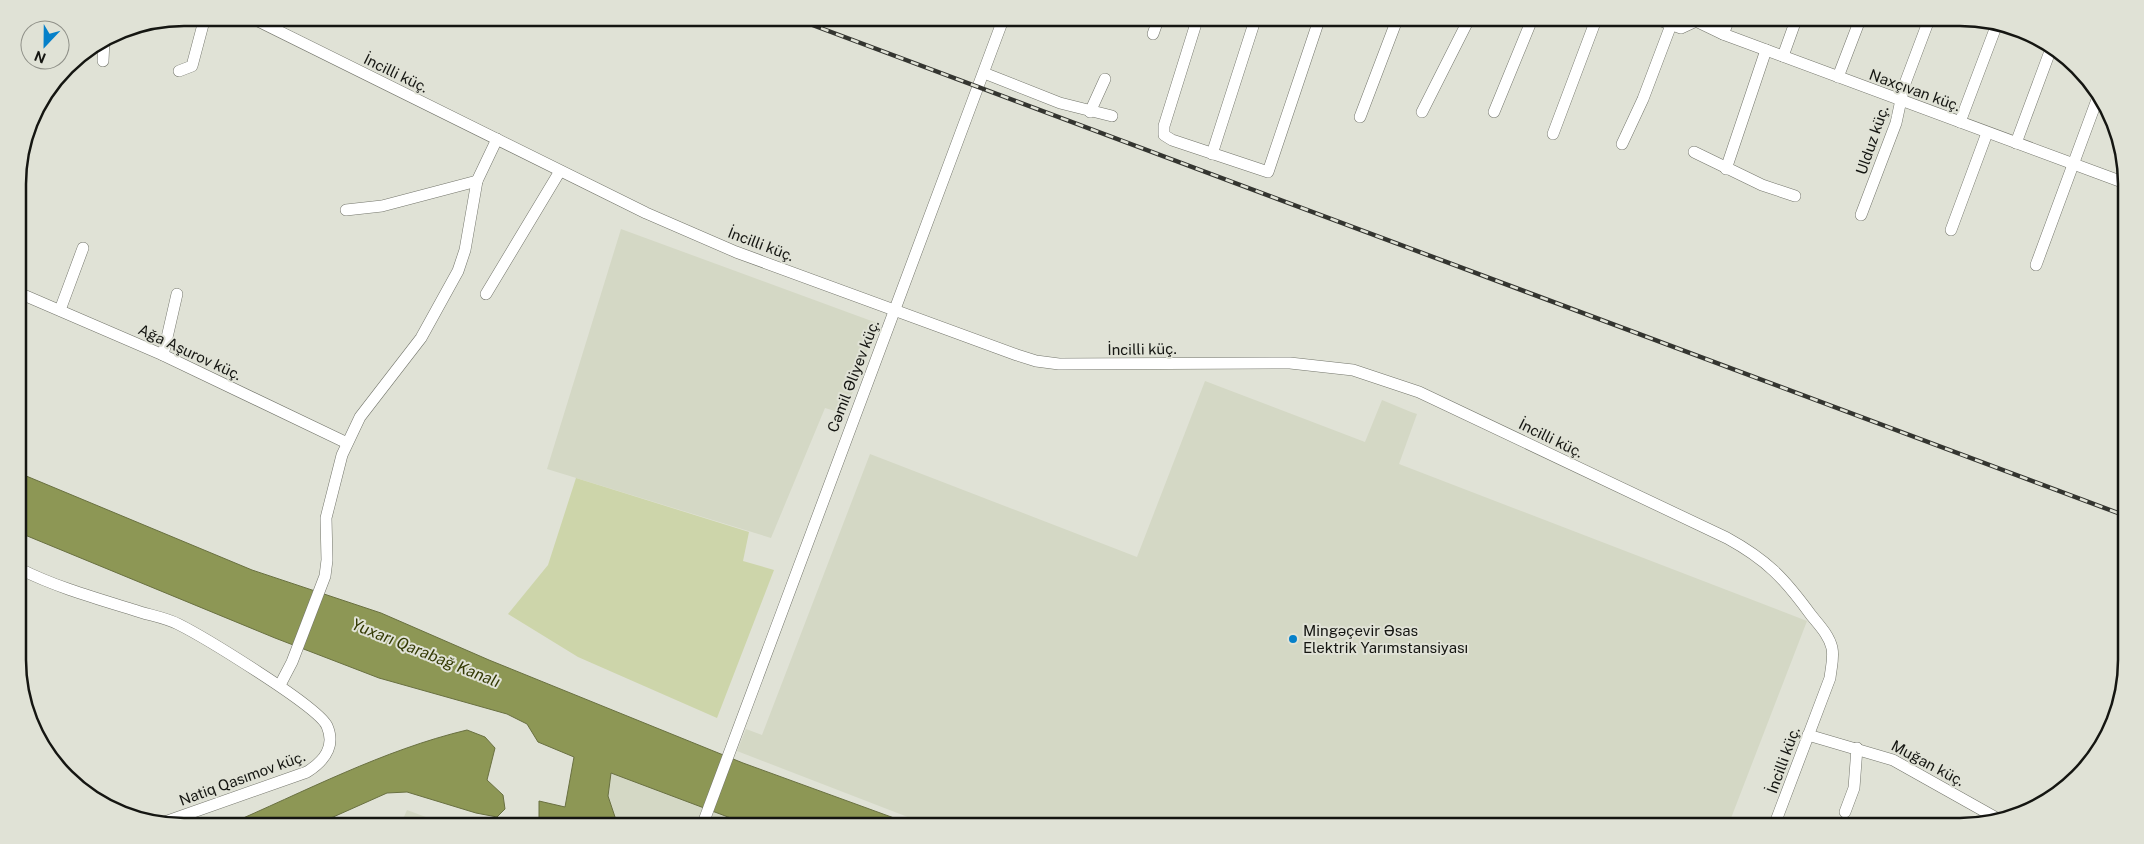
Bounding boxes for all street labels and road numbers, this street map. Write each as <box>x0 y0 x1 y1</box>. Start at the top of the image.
street label: İncilli küç. <box>361 49 431 96</box>
street label: Naxçıvan küç. <box>1867 66 1963 114</box>
street label: Ulduz küç. <box>1852 103 1892 177</box>
street label: İncilli küç. <box>726 223 797 264</box>
street label: Cəmil Əliyev küç. <box>824 318 882 434</box>
street label: Ağa Aşurov küç. <box>136 321 244 383</box>
street label: İncilli küç. <box>1107 339 1177 358</box>
street label: İncilli küç. <box>1516 414 1586 461</box>
street label: İncilli küç. <box>1762 724 1803 796</box>
street label: Muğan küç. <box>1889 737 1967 789</box>
street label: Natiq Qasımov küç. <box>177 747 307 809</box>

